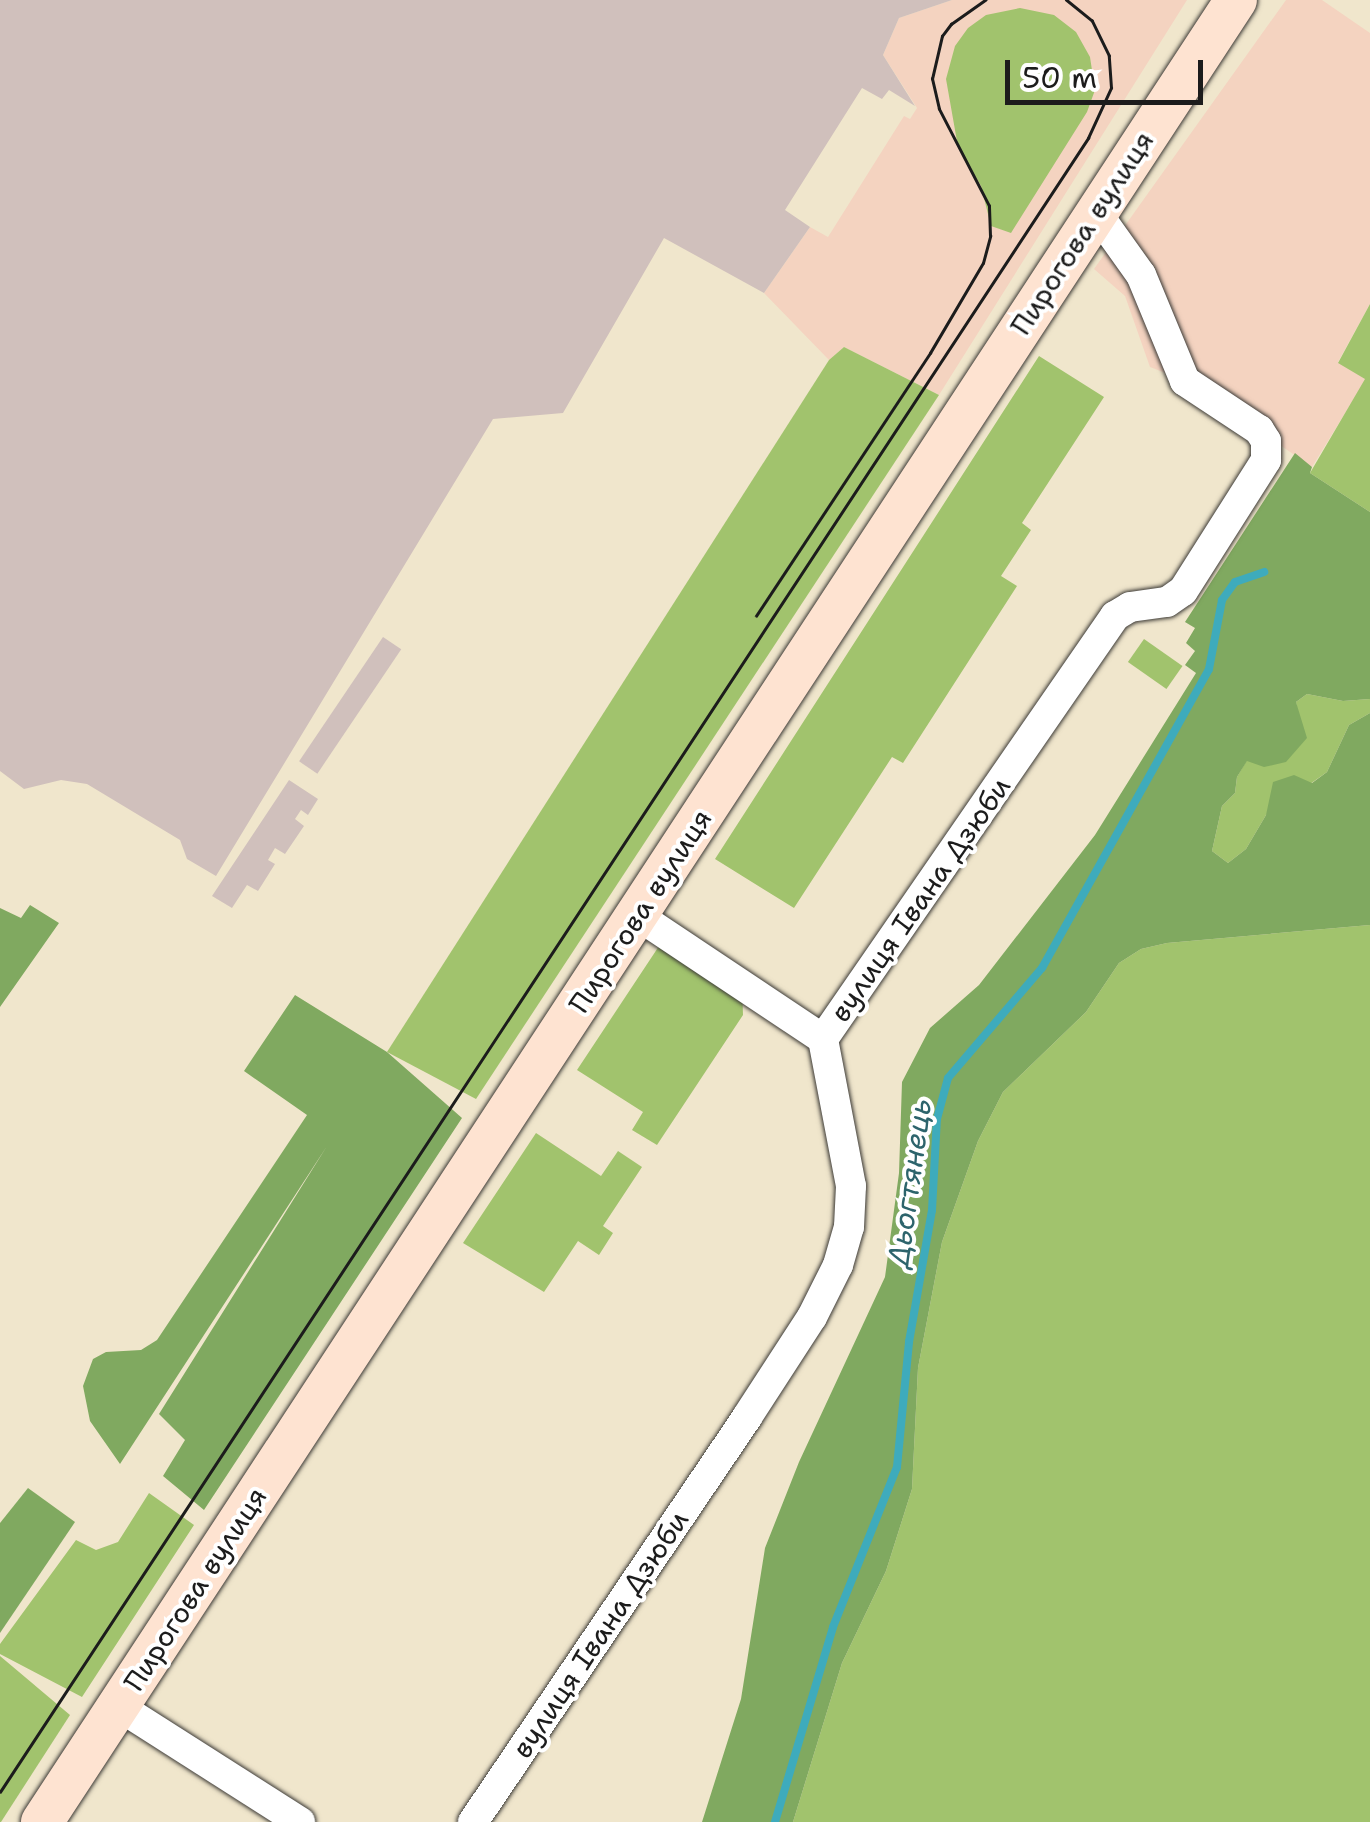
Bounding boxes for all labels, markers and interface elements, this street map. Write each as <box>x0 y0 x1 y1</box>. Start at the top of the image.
scale bar <box>1010 40 1208 102</box>
text: 50 m <box>1022 57 1097 98</box>
street label: Пирогова вулиця <box>1004 125 1160 341</box>
street label: вулиця Івана Дзюби <box>823 770 1017 1028</box>
street label: Пирогова вулиця <box>562 803 718 1019</box>
water label: Дьогтянець <box>880 1097 940 1269</box>
street label: Пирогова вулиця <box>117 1481 273 1697</box>
street label: вулиця Івана Дзюби <box>505 1504 695 1764</box>

